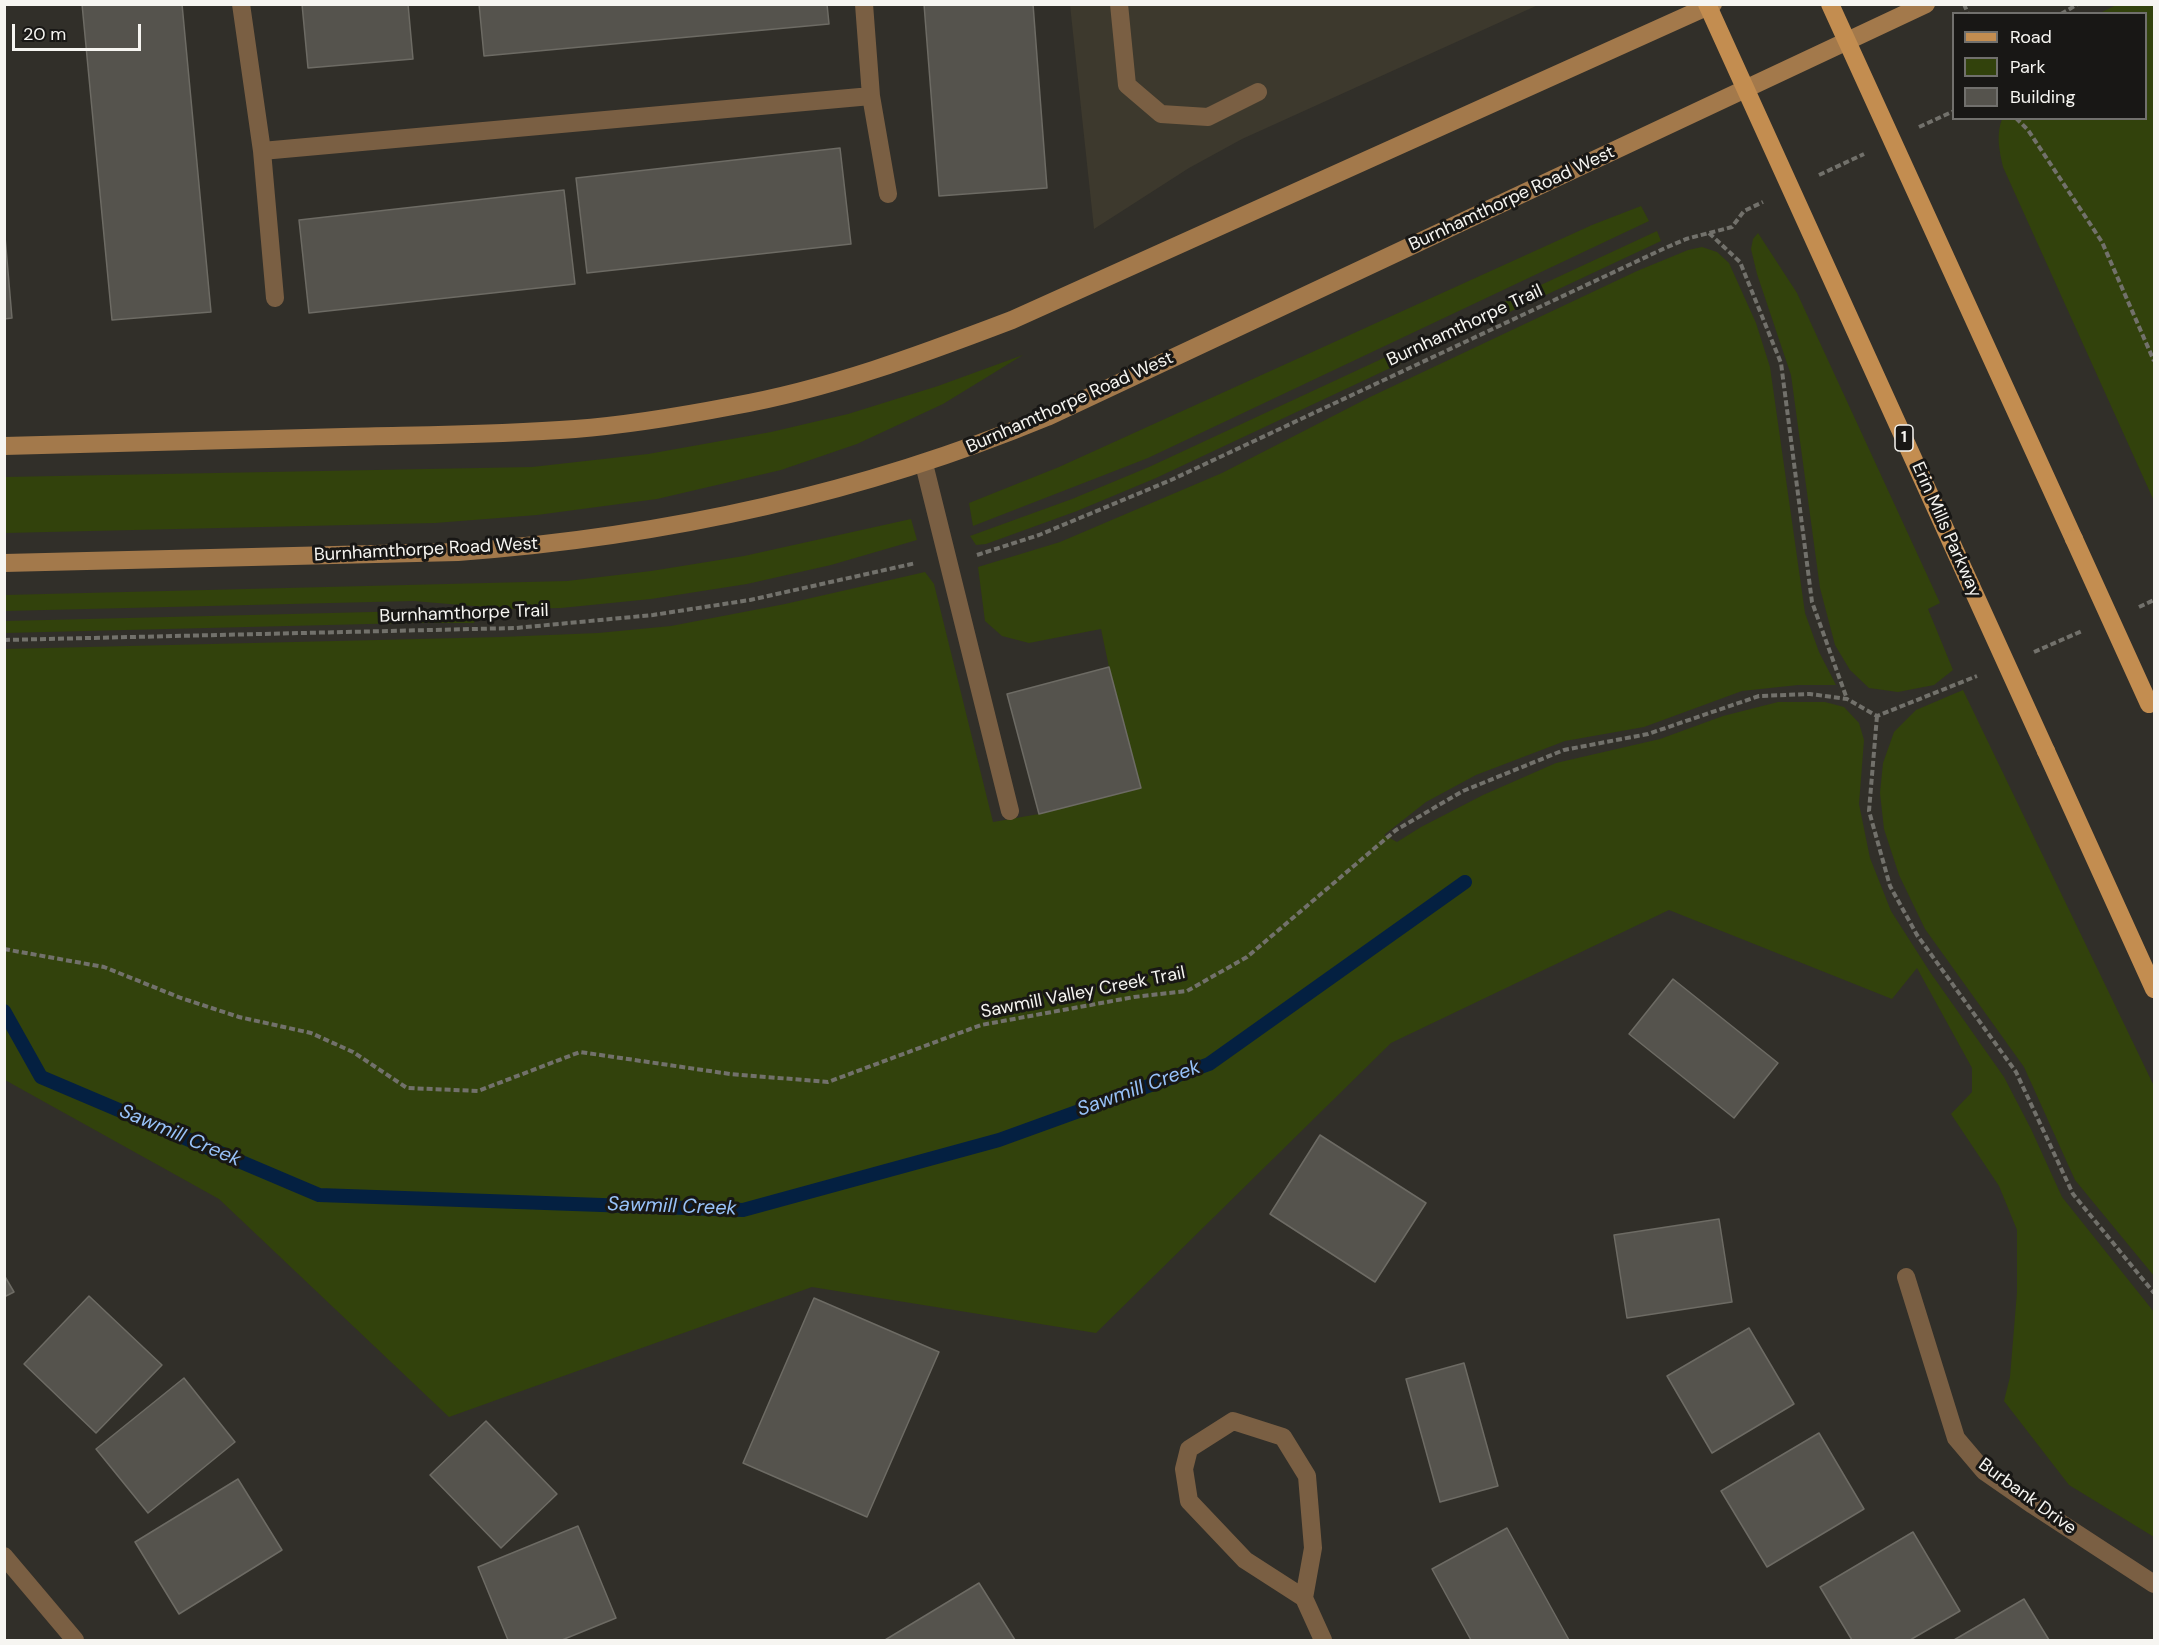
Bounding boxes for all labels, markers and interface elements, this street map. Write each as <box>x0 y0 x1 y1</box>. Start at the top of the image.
scale bar <box>15 12 144 50</box>
legend <box>1952 12 2147 120</box>
text: 20 m <box>23 22 66 46</box>
text: Road <box>2010 25 2052 49</box>
text: Park <box>2010 55 2046 79</box>
text: Building <box>2010 85 2075 109</box>
street label: Burnhamthorpe Road West <box>1406 142 1618 256</box>
street label: Burnhamthorpe Trail <box>1384 280 1546 372</box>
street label: Burnhamthorpe Road West <box>963 347 1177 459</box>
road number: 1 <box>1895 425 1913 451</box>
street label: Erin Mills Parkway <box>1906 459 1986 601</box>
street label: Burnhamthorpe Road West <box>313 533 539 567</box>
street label: Burnhamthorpe Trail <box>379 600 549 628</box>
street label: Sawmill Valley Creek Trail <box>979 963 1187 1023</box>
water label: Sawmill Creek <box>1074 1056 1204 1122</box>
water label: Sawmill Creek <box>116 1100 244 1172</box>
water label: Sawmill Creek <box>607 1193 737 1221</box>
street label: Burbank Drive <box>1974 1454 2080 1540</box>

